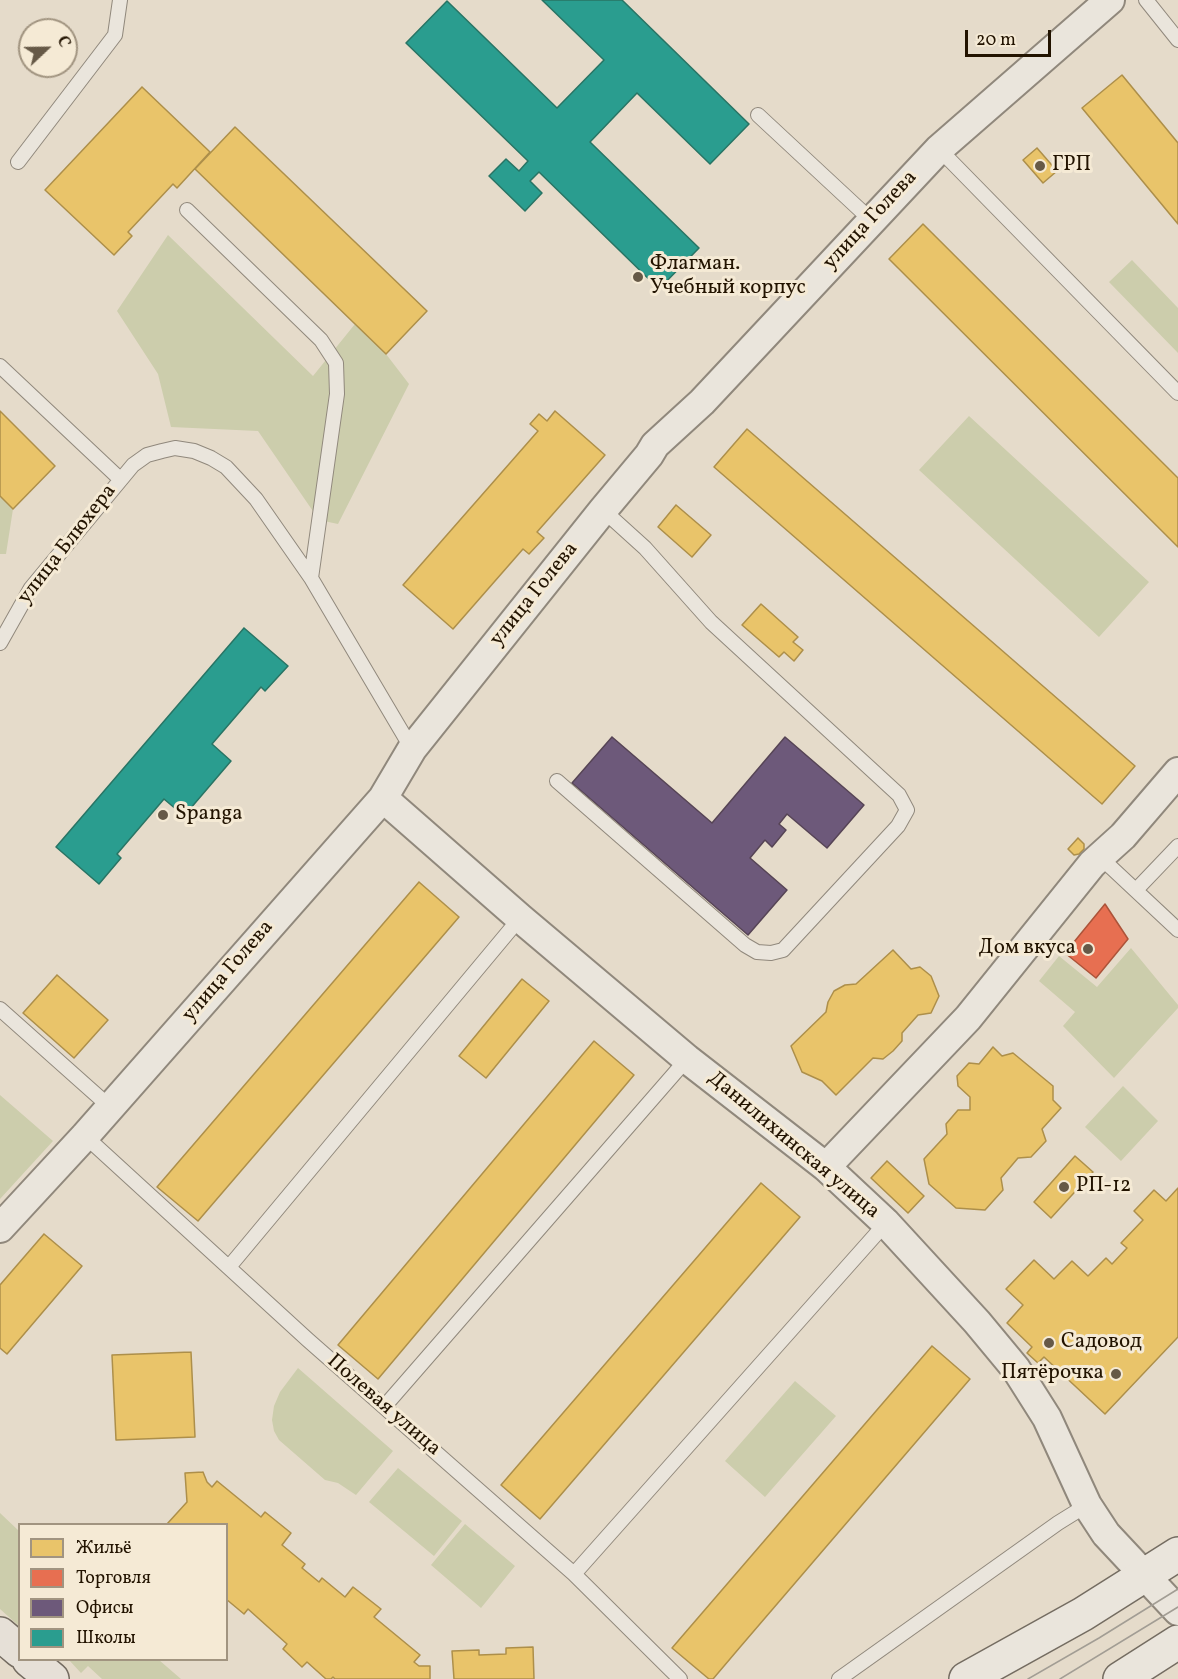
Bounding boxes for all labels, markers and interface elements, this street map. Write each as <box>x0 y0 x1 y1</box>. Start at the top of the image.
north arrow <box>18 18 78 78</box>
scale bar <box>968 18 1054 56</box>
text: 20 m <box>976 28 1016 53</box>
text: С <box>51 33 75 51</box>
place label: ГРП <box>1052 153 1091 179</box>
marker: ГРП <box>1033 159 1047 173</box>
street label: улица Голева <box>819 166 923 276</box>
place label: Флагман. Учебный корпус <box>650 252 806 302</box>
marker: Флагман. Учебный корпус <box>631 270 645 284</box>
street label: улица Блюхера <box>13 480 123 610</box>
street label: улица Голева <box>485 538 585 652</box>
place label: Spanga <box>175 802 243 828</box>
marker: Spanga <box>156 808 170 822</box>
street label: улица Голева <box>178 916 280 1028</box>
place label: Дом вкуса <box>979 936 1076 962</box>
marker: Дом вкуса <box>1081 942 1095 956</box>
street label: Данилихинская улица <box>702 1067 884 1225</box>
place label: РП-12 <box>1076 1174 1131 1200</box>
marker: РП-12 <box>1057 1180 1071 1194</box>
place label: Садовод <box>1061 1330 1142 1356</box>
marker: Садовод <box>1042 1336 1056 1350</box>
street label: Полевая улица <box>321 1350 445 1462</box>
place label: Пятёрочка <box>1001 1361 1104 1387</box>
marker: Пятёрочка <box>1109 1367 1123 1381</box>
legend <box>18 1523 228 1661</box>
text: Жильё <box>76 1536 132 1561</box>
text: Торговля <box>76 1566 151 1591</box>
text: Офисы <box>76 1596 133 1621</box>
text: Школы <box>76 1626 136 1651</box>

